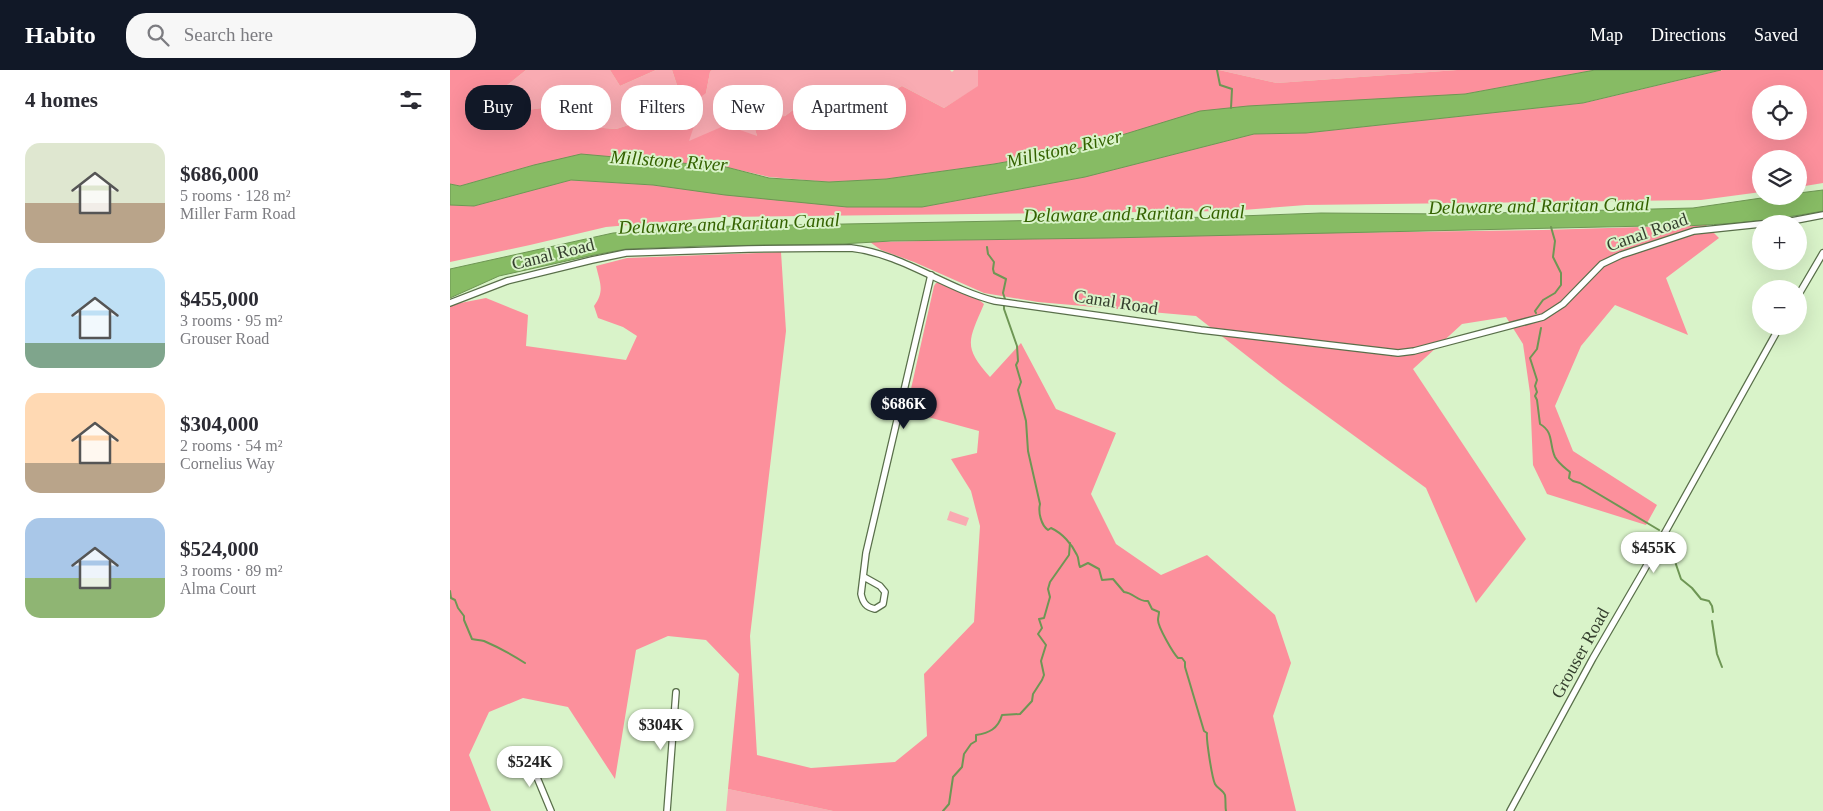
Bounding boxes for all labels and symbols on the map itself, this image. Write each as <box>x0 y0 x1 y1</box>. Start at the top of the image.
water label: Millstone River <box>1003 125 1124 172</box>
water label: Millstone River <box>609 146 729 175</box>
water label: Delaware and Raritan Canal <box>1427 193 1650 218</box>
water label: Delaware and Raritan Canal <box>1022 201 1245 226</box>
water label: Delaware and Raritan Canal <box>617 209 840 238</box>
street label: Canal Road <box>1604 209 1690 255</box>
street label: Canal Road <box>510 234 596 274</box>
street label: Canal Road <box>1073 286 1159 318</box>
pin: $686K <box>869 388 939 430</box>
pin: $455K <box>1619 532 1689 574</box>
street label: Grouser Road <box>1547 604 1613 702</box>
pin: $304K <box>626 708 696 751</box>
pin: $524K <box>495 746 565 788</box>

